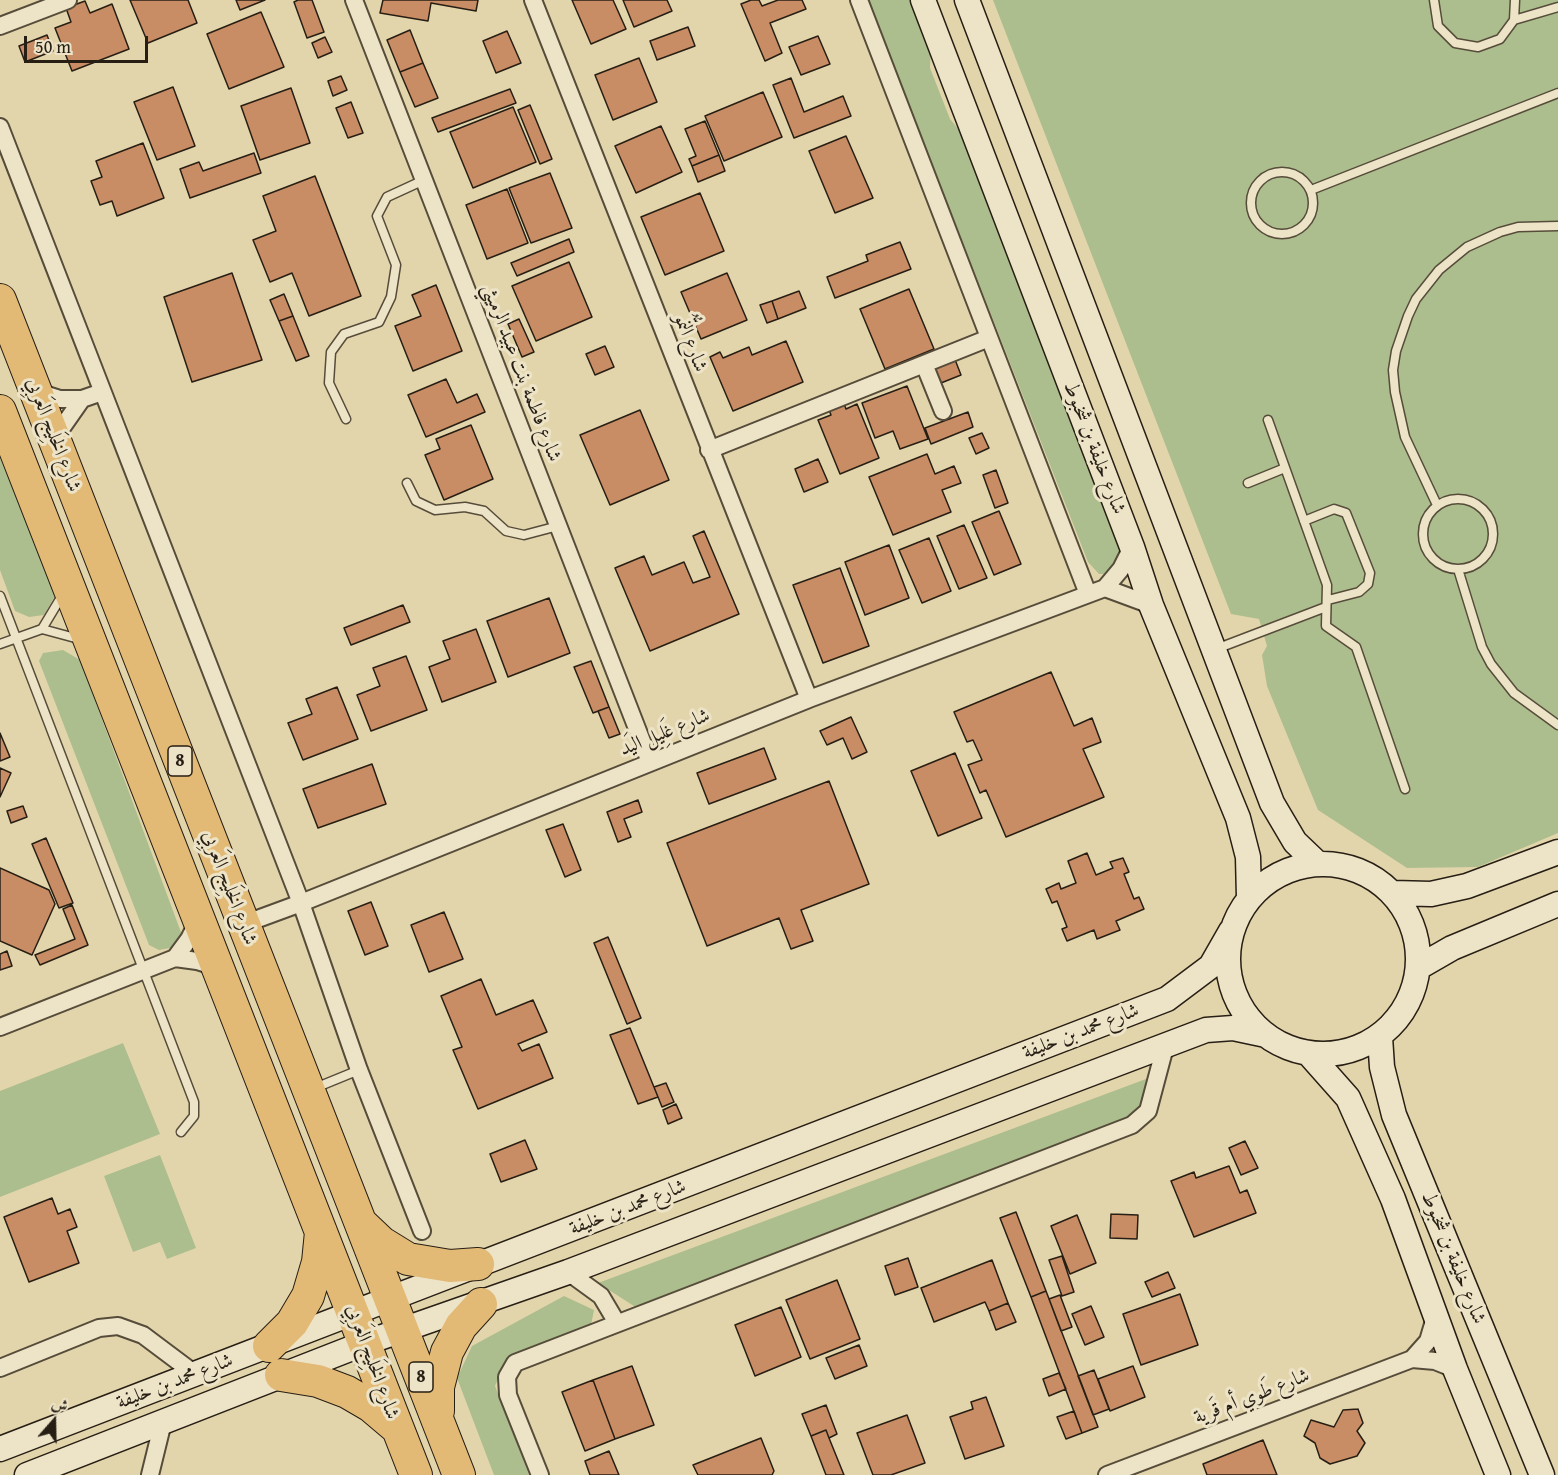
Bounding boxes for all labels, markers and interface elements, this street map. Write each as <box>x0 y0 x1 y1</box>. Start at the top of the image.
scale bar <box>27 24 152 62</box>
text: 50 m <box>35 33 71 60</box>
street label: شارع فاطمة بنت عبيد الرميثي <box>476 281 566 465</box>
street label: شارع النُّمُو <box>668 310 712 376</box>
street label: شارع الخَلِيج العَربِي <box>20 374 86 496</box>
street label: شارع خليفة بن شخبوط <box>1058 378 1130 518</box>
street label: شارع غَلِيل اليَد <box>616 704 714 762</box>
road number: 8 <box>168 746 192 776</box>
street label: شارع الخَلِيج العَربِي <box>196 827 262 949</box>
street label: شارع محمد بن خليفة <box>1019 999 1143 1065</box>
street label: شارع محمد بن خليفة <box>566 1175 690 1241</box>
street label: شارع خليفة بن شخبوط <box>1416 1188 1490 1328</box>
street label: شارع الخَلِيج العَربِي <box>340 1301 404 1423</box>
street label: شارع محمد بن خليفة <box>113 1349 237 1415</box>
road number: 8 <box>409 1362 433 1392</box>
street label: شارع طَوي أم قَرية <box>1191 1364 1313 1430</box>
text: ش <box>49 1390 72 1418</box>
north arrow <box>24 1391 84 1451</box>

